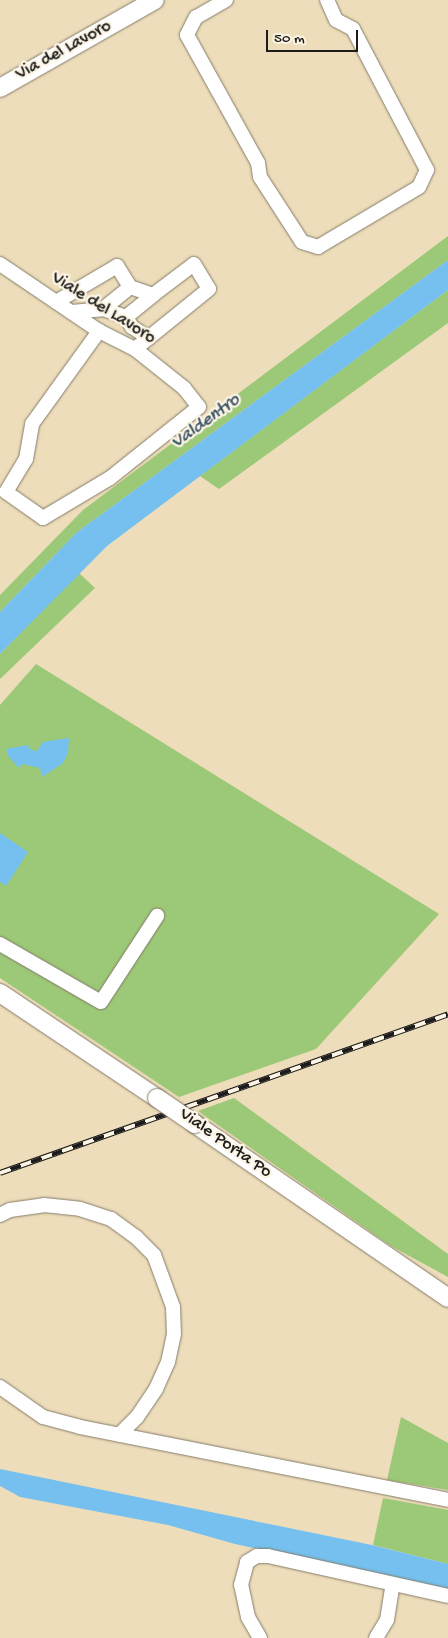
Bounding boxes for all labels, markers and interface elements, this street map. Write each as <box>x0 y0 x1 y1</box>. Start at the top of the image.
street label: Via del Lavoro <box>12 16 116 86</box>
scale bar <box>268 20 360 52</box>
text: 50 m <box>274 30 305 48</box>
street label: Viale del Lavoro <box>47 268 159 350</box>
water label: Valdentro <box>167 389 245 455</box>
street label: Viale Porta Po <box>175 1104 275 1184</box>

